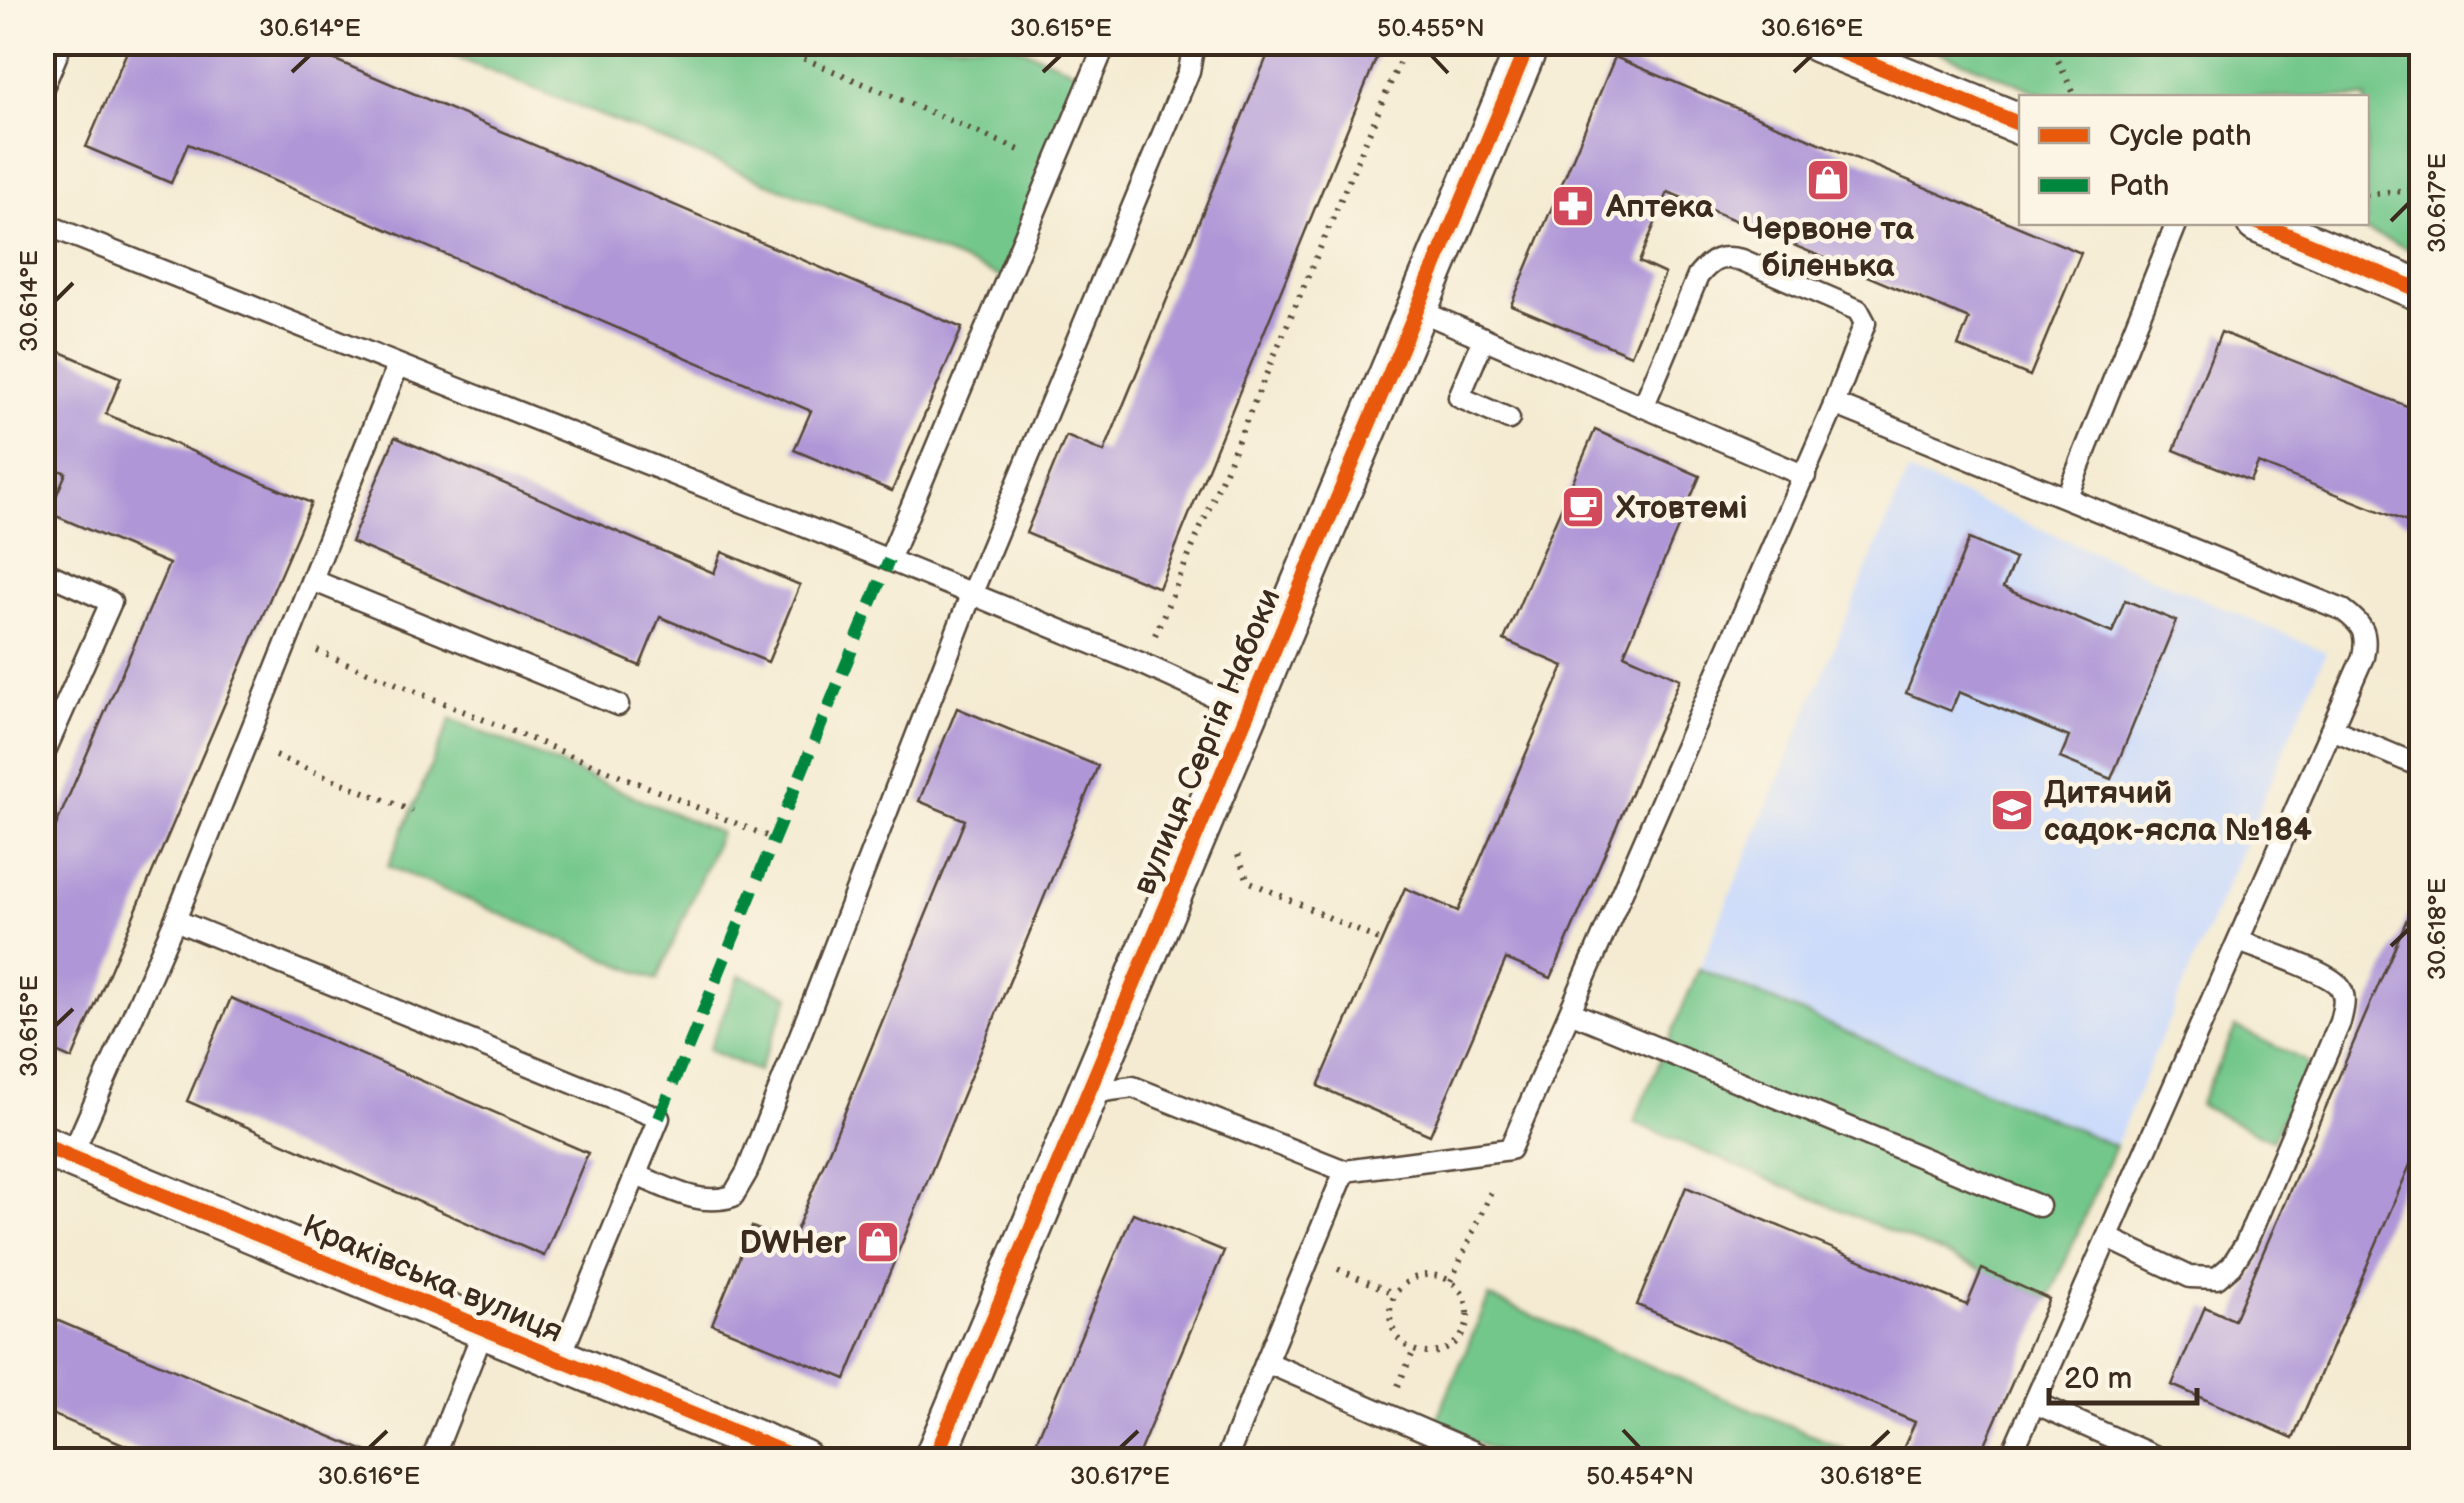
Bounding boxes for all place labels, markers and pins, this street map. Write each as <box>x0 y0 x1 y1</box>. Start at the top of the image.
shop icon: Червоне та біленька <box>1805 157 1851 203</box>
pharmacy icon: Аптека <box>1550 183 1596 229</box>
place label: Аптека <box>1605 188 1714 227</box>
place label: Червоне та біленька <box>1742 210 1914 286</box>
cafe icon: Хтовтемі <box>1560 484 1606 530</box>
place label: Хтовтемі <box>1615 489 1748 528</box>
place label: Дитячий садок-ясла №184 <box>2044 774 2312 850</box>
school or university icon: Дитячий садок-ясла №184 <box>1989 787 2035 833</box>
shop icon: DWHer <box>855 1219 901 1265</box>
place label: DWHer <box>740 1224 846 1263</box>

